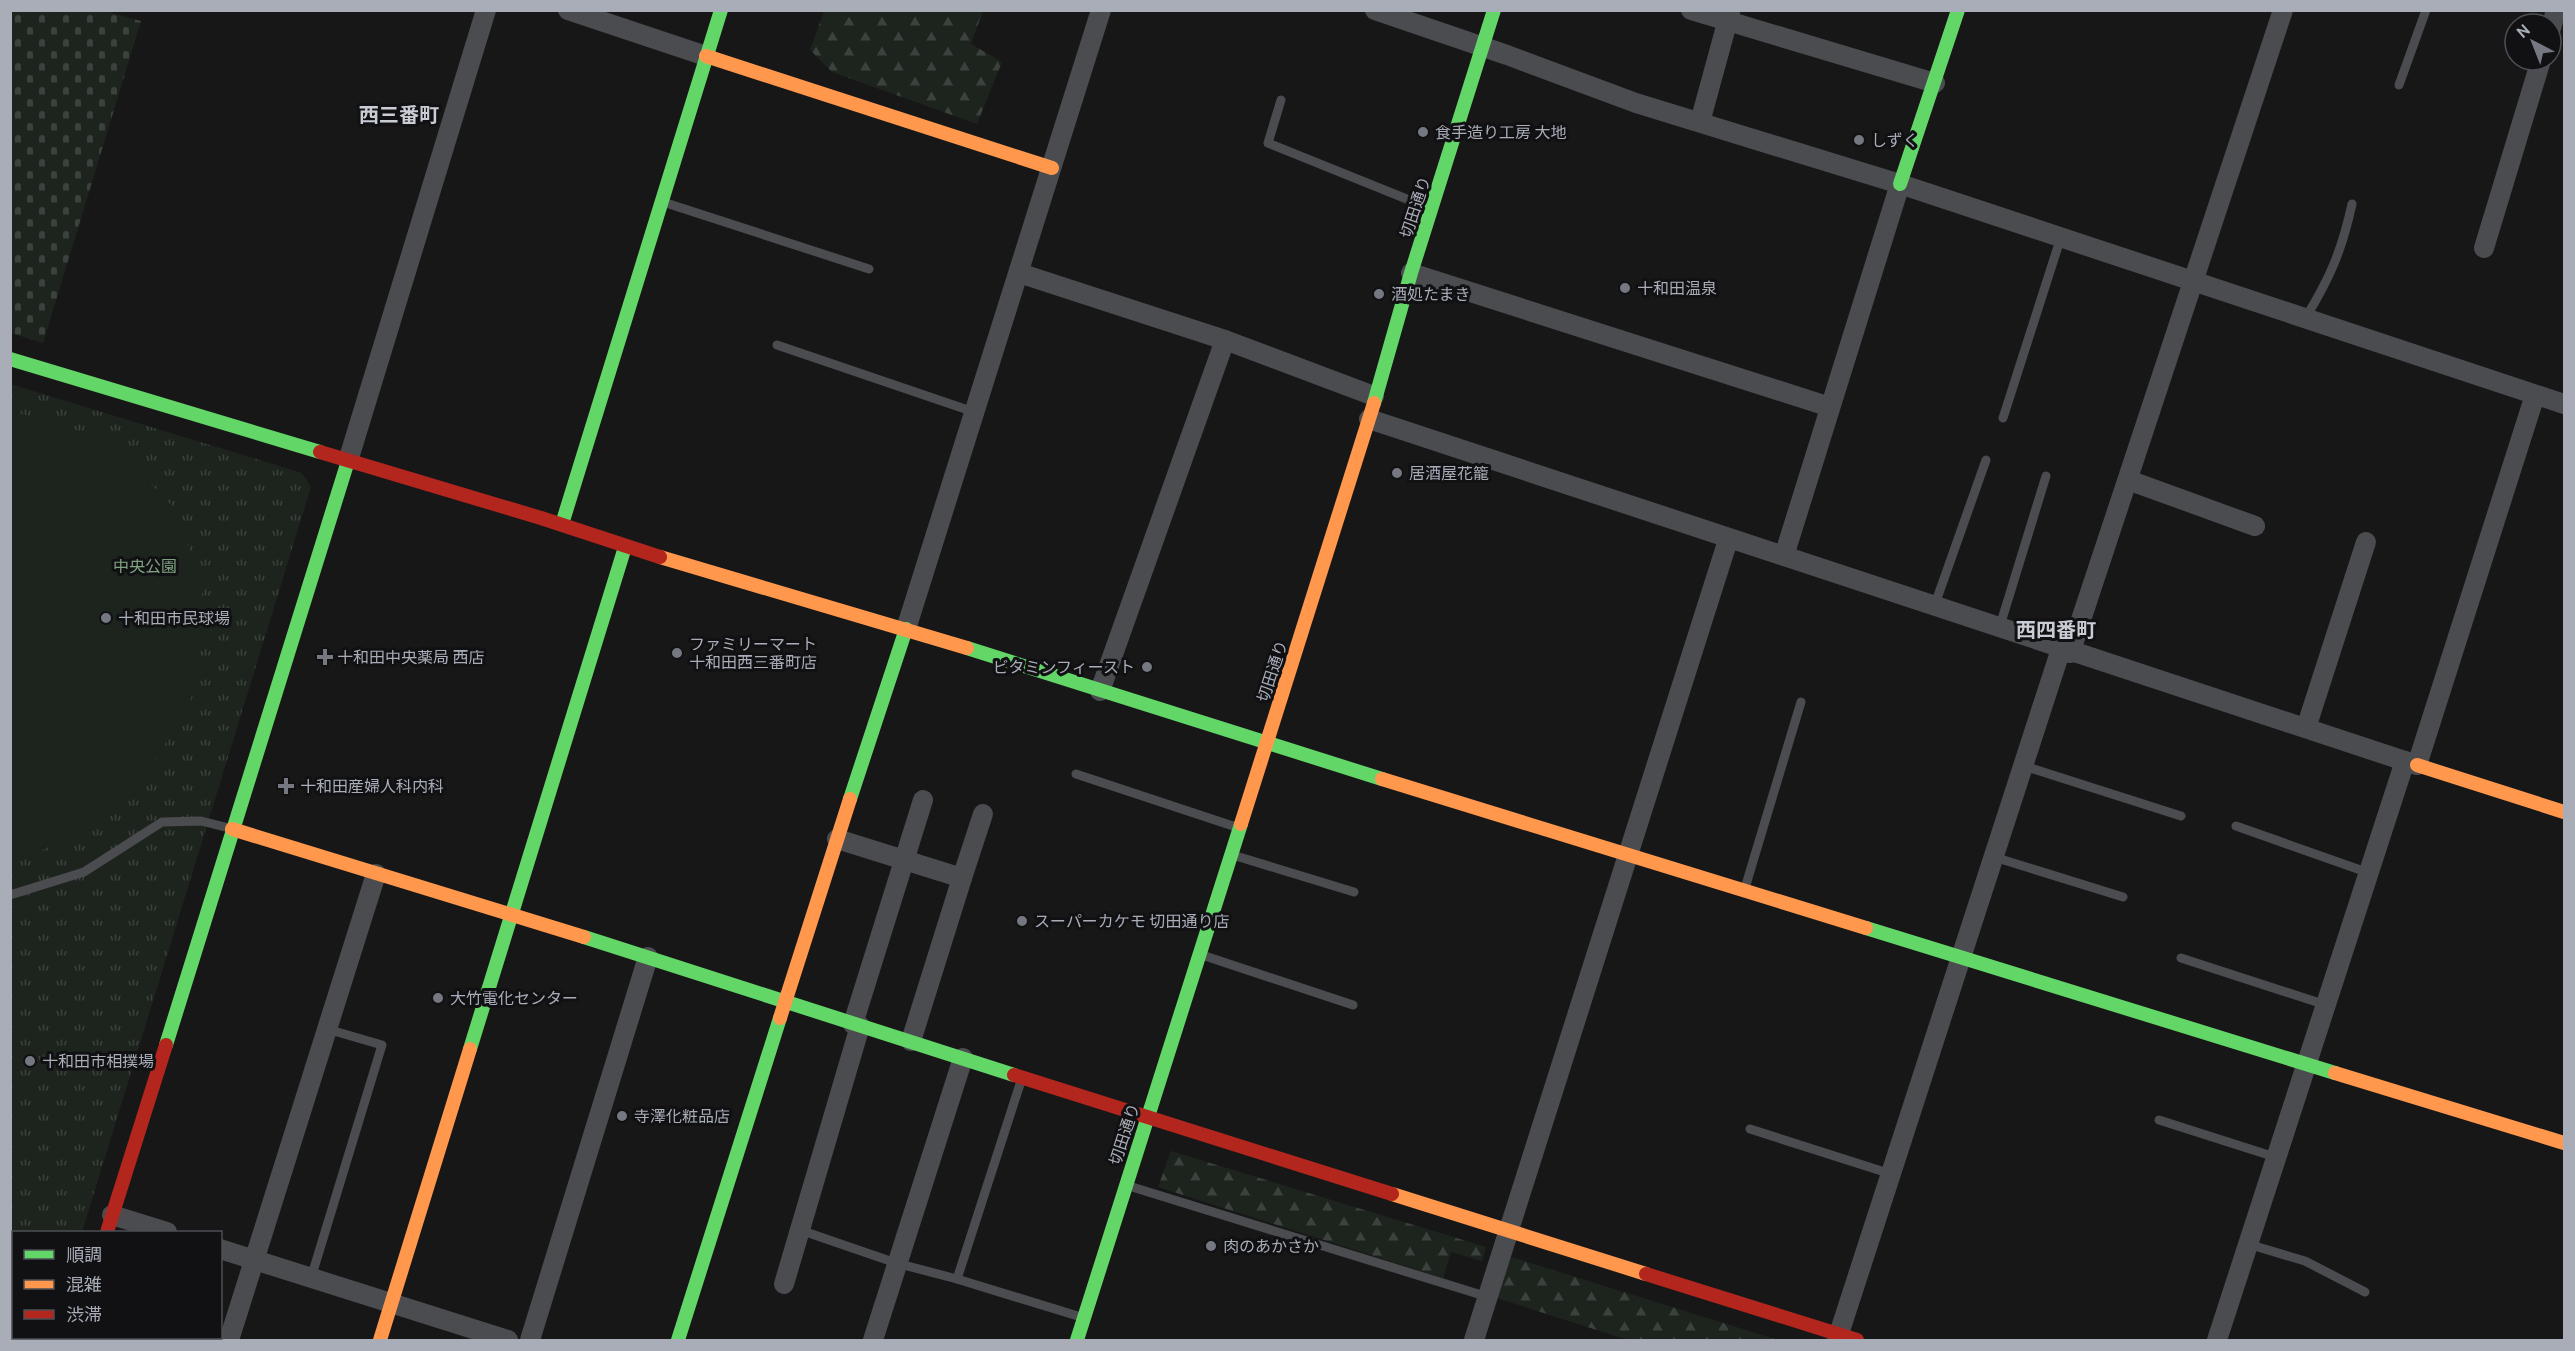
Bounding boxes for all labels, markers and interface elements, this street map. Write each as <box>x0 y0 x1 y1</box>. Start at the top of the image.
north arrow <box>2503 12 2563 72</box>
text: N <box>2513 20 2534 42</box>
district label: 西三番町 <box>359 103 439 127</box>
place label: 食手造り工房 大地 <box>1435 123 1567 142</box>
marker: 食手造り工房 大地 <box>1416 125 1430 139</box>
place label: しずく <box>1871 131 1919 150</box>
marker: しずく <box>1852 133 1866 147</box>
street label: 切田通り <box>1397 174 1434 241</box>
place label: 十和田温泉 <box>1637 279 1717 298</box>
marker: 十和田温泉 <box>1618 281 1632 295</box>
place label: 酒処たまき <box>1391 285 1471 304</box>
marker: 酒処たまき <box>1372 287 1386 301</box>
place label: 居酒屋花籠 <box>1409 464 1489 483</box>
marker: 居酒屋花籠 <box>1390 466 1404 480</box>
park label: 中央公園 <box>113 557 177 576</box>
place label: 十和田市民球場 <box>118 609 230 628</box>
marker: 十和田市民球場 <box>99 611 113 625</box>
district label: 西四番町 <box>2016 618 2096 642</box>
place label: ファミリーマート 十和田西三番町店 <box>689 635 817 672</box>
street label: 切田通り <box>1254 638 1291 705</box>
marker: ファミリーマート 十和田西三番町店 <box>670 646 684 660</box>
place label: 十和田中央薬局 西店 <box>337 648 485 667</box>
marker: 十和田中央薬局 西店 <box>318 650 332 664</box>
place label: ビタミンフィースト <box>993 658 1135 677</box>
marker: ビタミンフィースト <box>1140 660 1154 674</box>
marker: 十和田産婦人科内科 <box>277 777 295 795</box>
place label: 十和田産婦人科内科 <box>300 777 444 796</box>
place label: スーパーカケモ 切田通り店 <box>1034 912 1229 931</box>
marker: スーパーカケモ 切田通り店 <box>1015 914 1029 928</box>
place label: 大竹電化センター <box>450 989 578 1008</box>
marker: 大竹電化センター <box>431 991 445 1005</box>
place label: 十和田市相撲場 <box>42 1052 154 1071</box>
marker: 十和田市相撲場 <box>23 1054 37 1068</box>
street label: 切田通り <box>1106 1101 1143 1168</box>
place label: 寺澤化粧品店 <box>634 1107 730 1126</box>
marker: 寺澤化粧品店 <box>615 1109 629 1123</box>
legend <box>12 1231 222 1339</box>
place label: 肉のあかさか <box>1223 1237 1319 1256</box>
marker: 肉のあかさか <box>1204 1239 1218 1253</box>
text: 順調 <box>66 1244 102 1266</box>
text: 混雑 <box>66 1274 102 1296</box>
text: 渋滞 <box>66 1304 102 1326</box>

